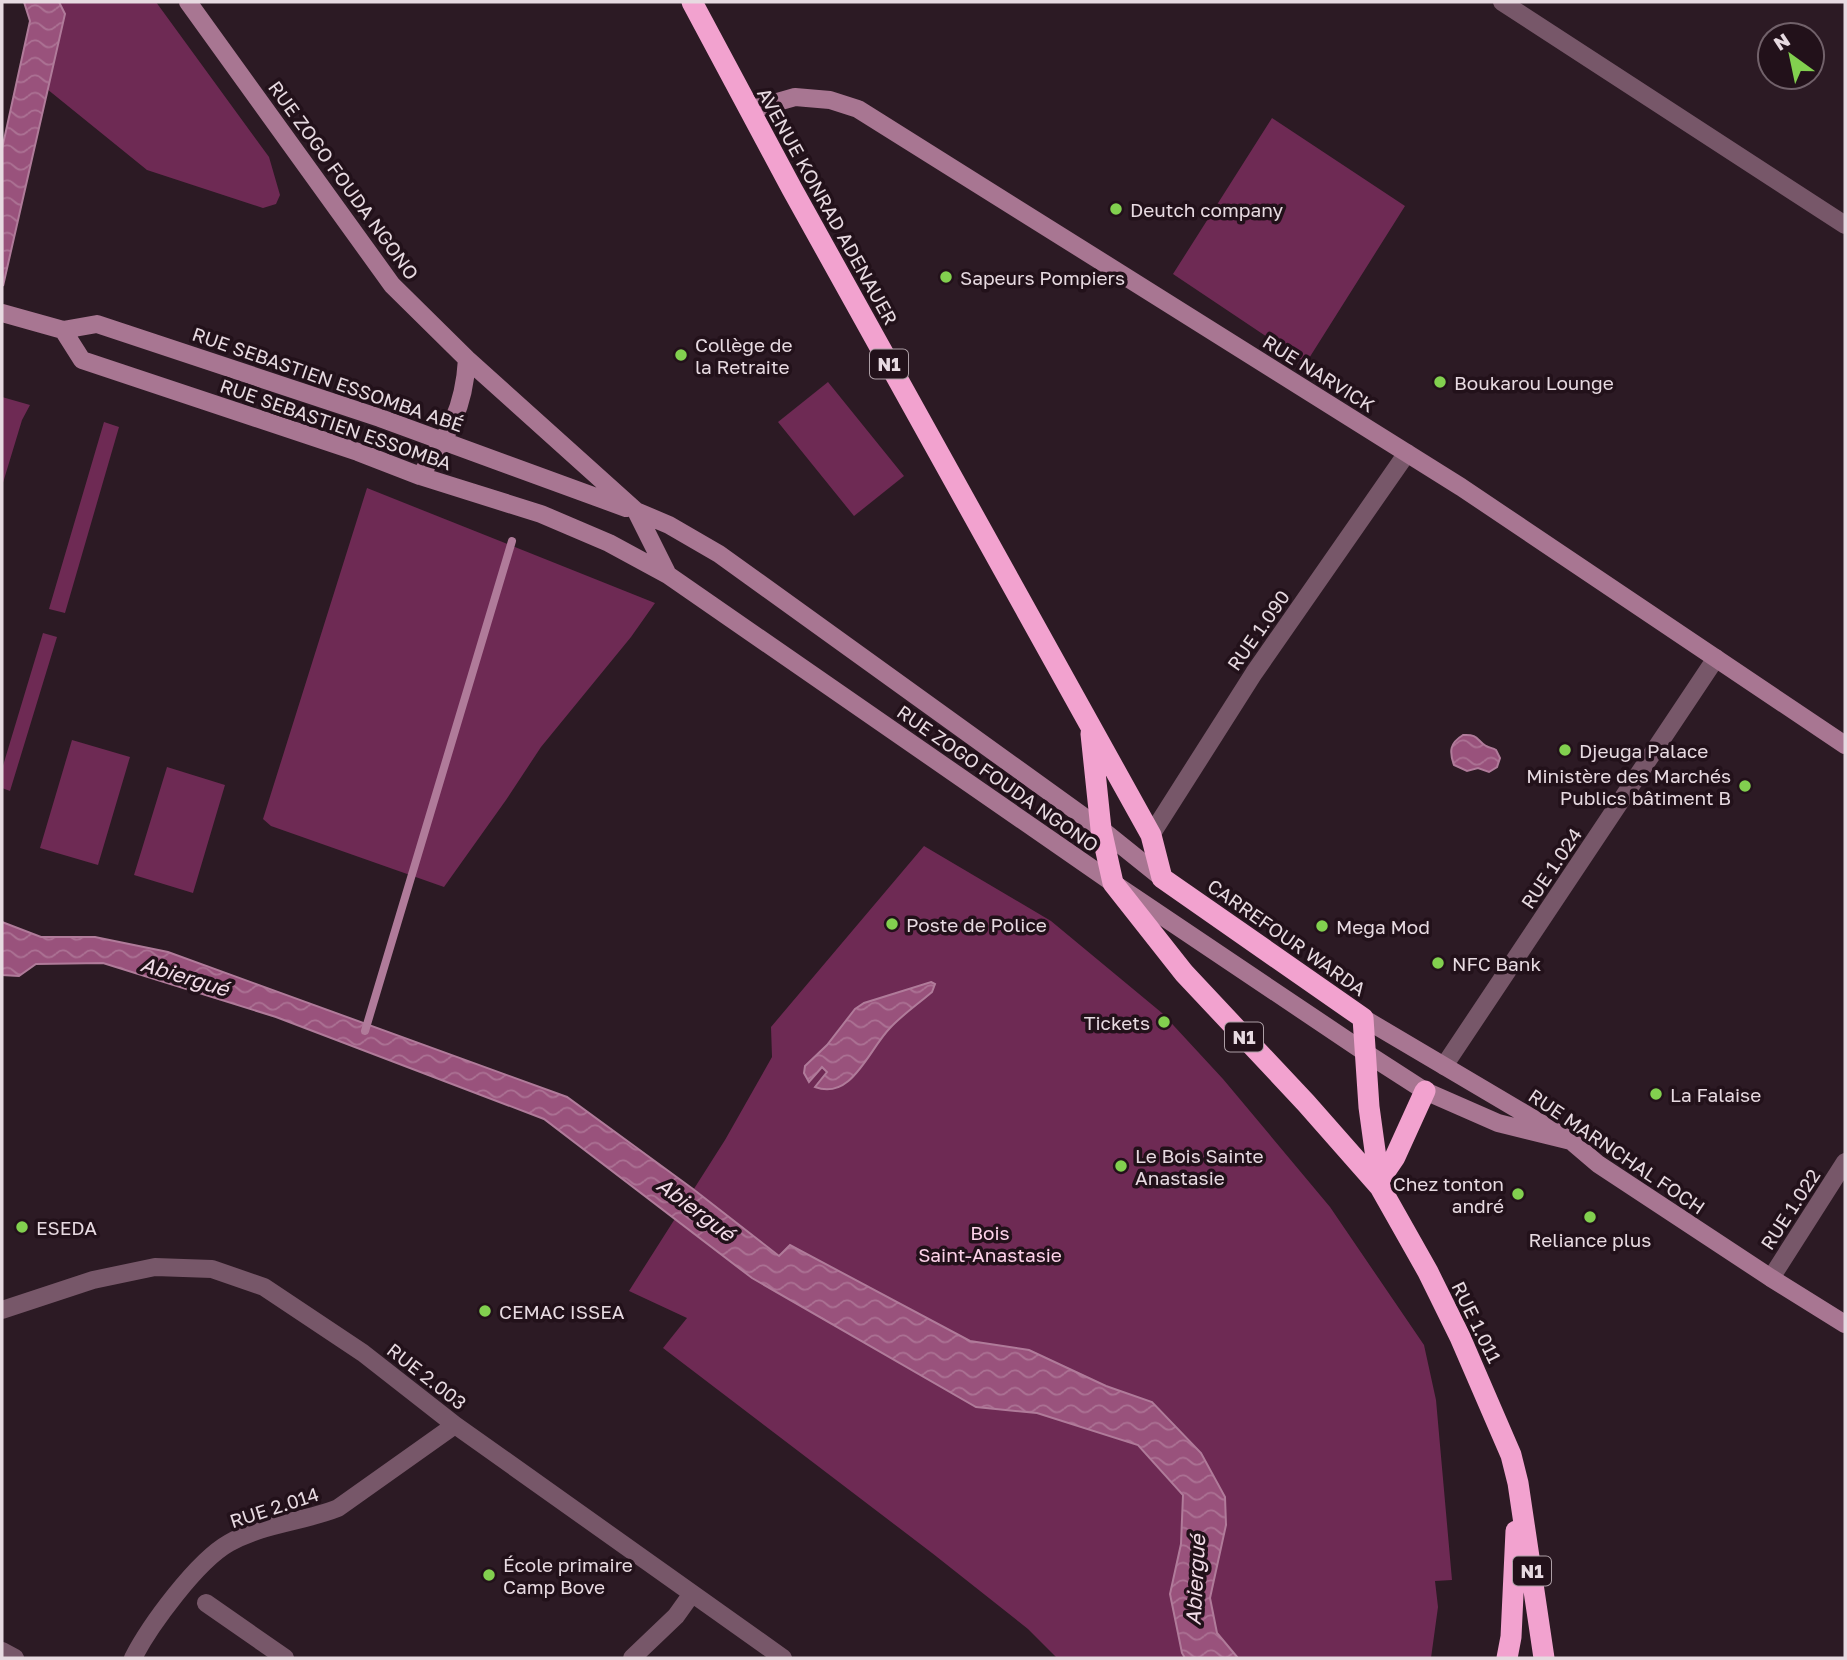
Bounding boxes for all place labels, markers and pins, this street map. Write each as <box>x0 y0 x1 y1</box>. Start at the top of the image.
place label: Deutch company <box>1130 198 1284 221</box>
marker: Deutch company <box>1108 201 1124 217</box>
place label: Sapeurs Pompiers <box>960 266 1125 289</box>
marker: Sapeurs Pompiers <box>938 269 954 285</box>
place label: Collège de la Retraite <box>695 333 792 378</box>
marker: Collège de la Retraite <box>673 347 689 363</box>
place label: Boukarou Lounge <box>1454 371 1614 394</box>
marker: Boukarou Lounge <box>1432 374 1448 390</box>
place label: Djeuga Palace <box>1579 739 1708 762</box>
marker: Djeuga Palace <box>1557 742 1573 758</box>
place label: Ministère des Marchés Publics bâtiment B <box>1526 764 1731 809</box>
marker: Ministère des Marchés Publics bâtiment B <box>1737 778 1753 794</box>
place label: Poste de Police <box>906 913 1047 936</box>
place label: Mega Mod <box>1336 915 1430 938</box>
marker: Poste de Police <box>884 916 900 932</box>
marker: Mega Mod <box>1314 918 1330 934</box>
place label: NFC Bank <box>1452 952 1541 975</box>
marker: NFC Bank <box>1430 955 1446 971</box>
place label: Tickets <box>1084 1011 1150 1034</box>
marker: Tickets <box>1156 1014 1172 1030</box>
place label: La Falaise <box>1670 1083 1761 1106</box>
marker: La Falaise <box>1648 1086 1664 1102</box>
place label: Le Bois Sainte Anastasie <box>1135 1144 1264 1189</box>
marker: Le Bois Sainte Anastasie <box>1113 1158 1129 1174</box>
place label: Chez tonton andré <box>1393 1172 1504 1217</box>
marker: Chez tonton andré <box>1510 1186 1526 1202</box>
marker: Reliance plus <box>1582 1209 1598 1225</box>
place label: ESEDA <box>36 1216 97 1239</box>
marker: ESEDA <box>14 1219 30 1235</box>
place label: Reliance plus <box>1529 1228 1651 1251</box>
place label: CEMAC ISSEA <box>499 1300 625 1323</box>
marker: CEMAC ISSEA <box>477 1303 493 1319</box>
place label: École primaire Camp Bove <box>503 1553 633 1598</box>
marker: École primaire Camp Bove <box>481 1567 497 1583</box>

